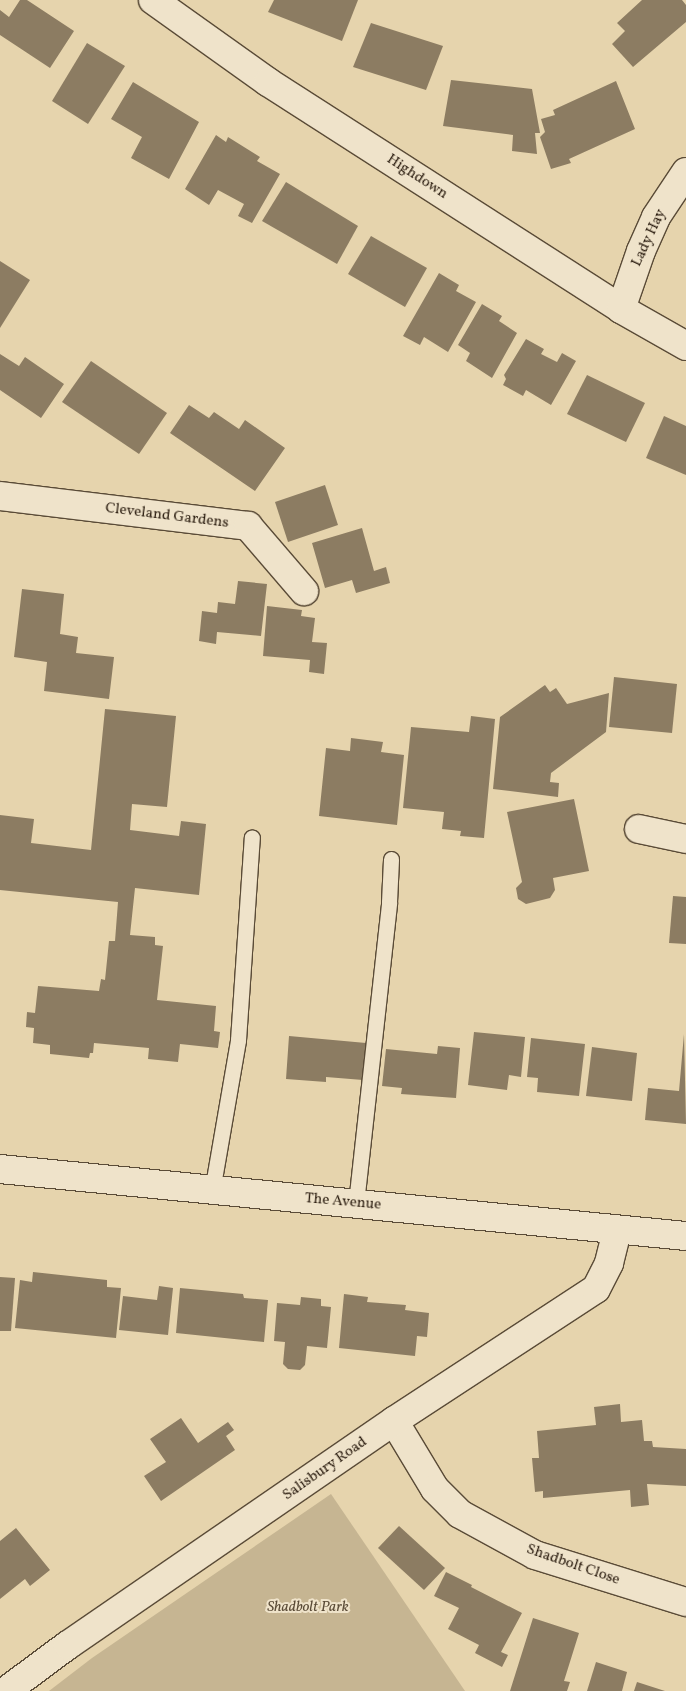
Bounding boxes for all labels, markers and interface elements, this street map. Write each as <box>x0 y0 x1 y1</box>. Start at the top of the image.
street label: Highdown <box>383 151 451 203</box>
street label: Lady Hay <box>628 206 670 270</box>
street label: Cleveland Gardens <box>104 500 230 532</box>
street label: The Avenue <box>304 1190 382 1214</box>
street label: Salisbury Road <box>279 1433 371 1505</box>
street label: Shadbolt Close <box>524 1541 622 1589</box>
park label: Shadbolt Park <box>267 1599 349 1617</box>

